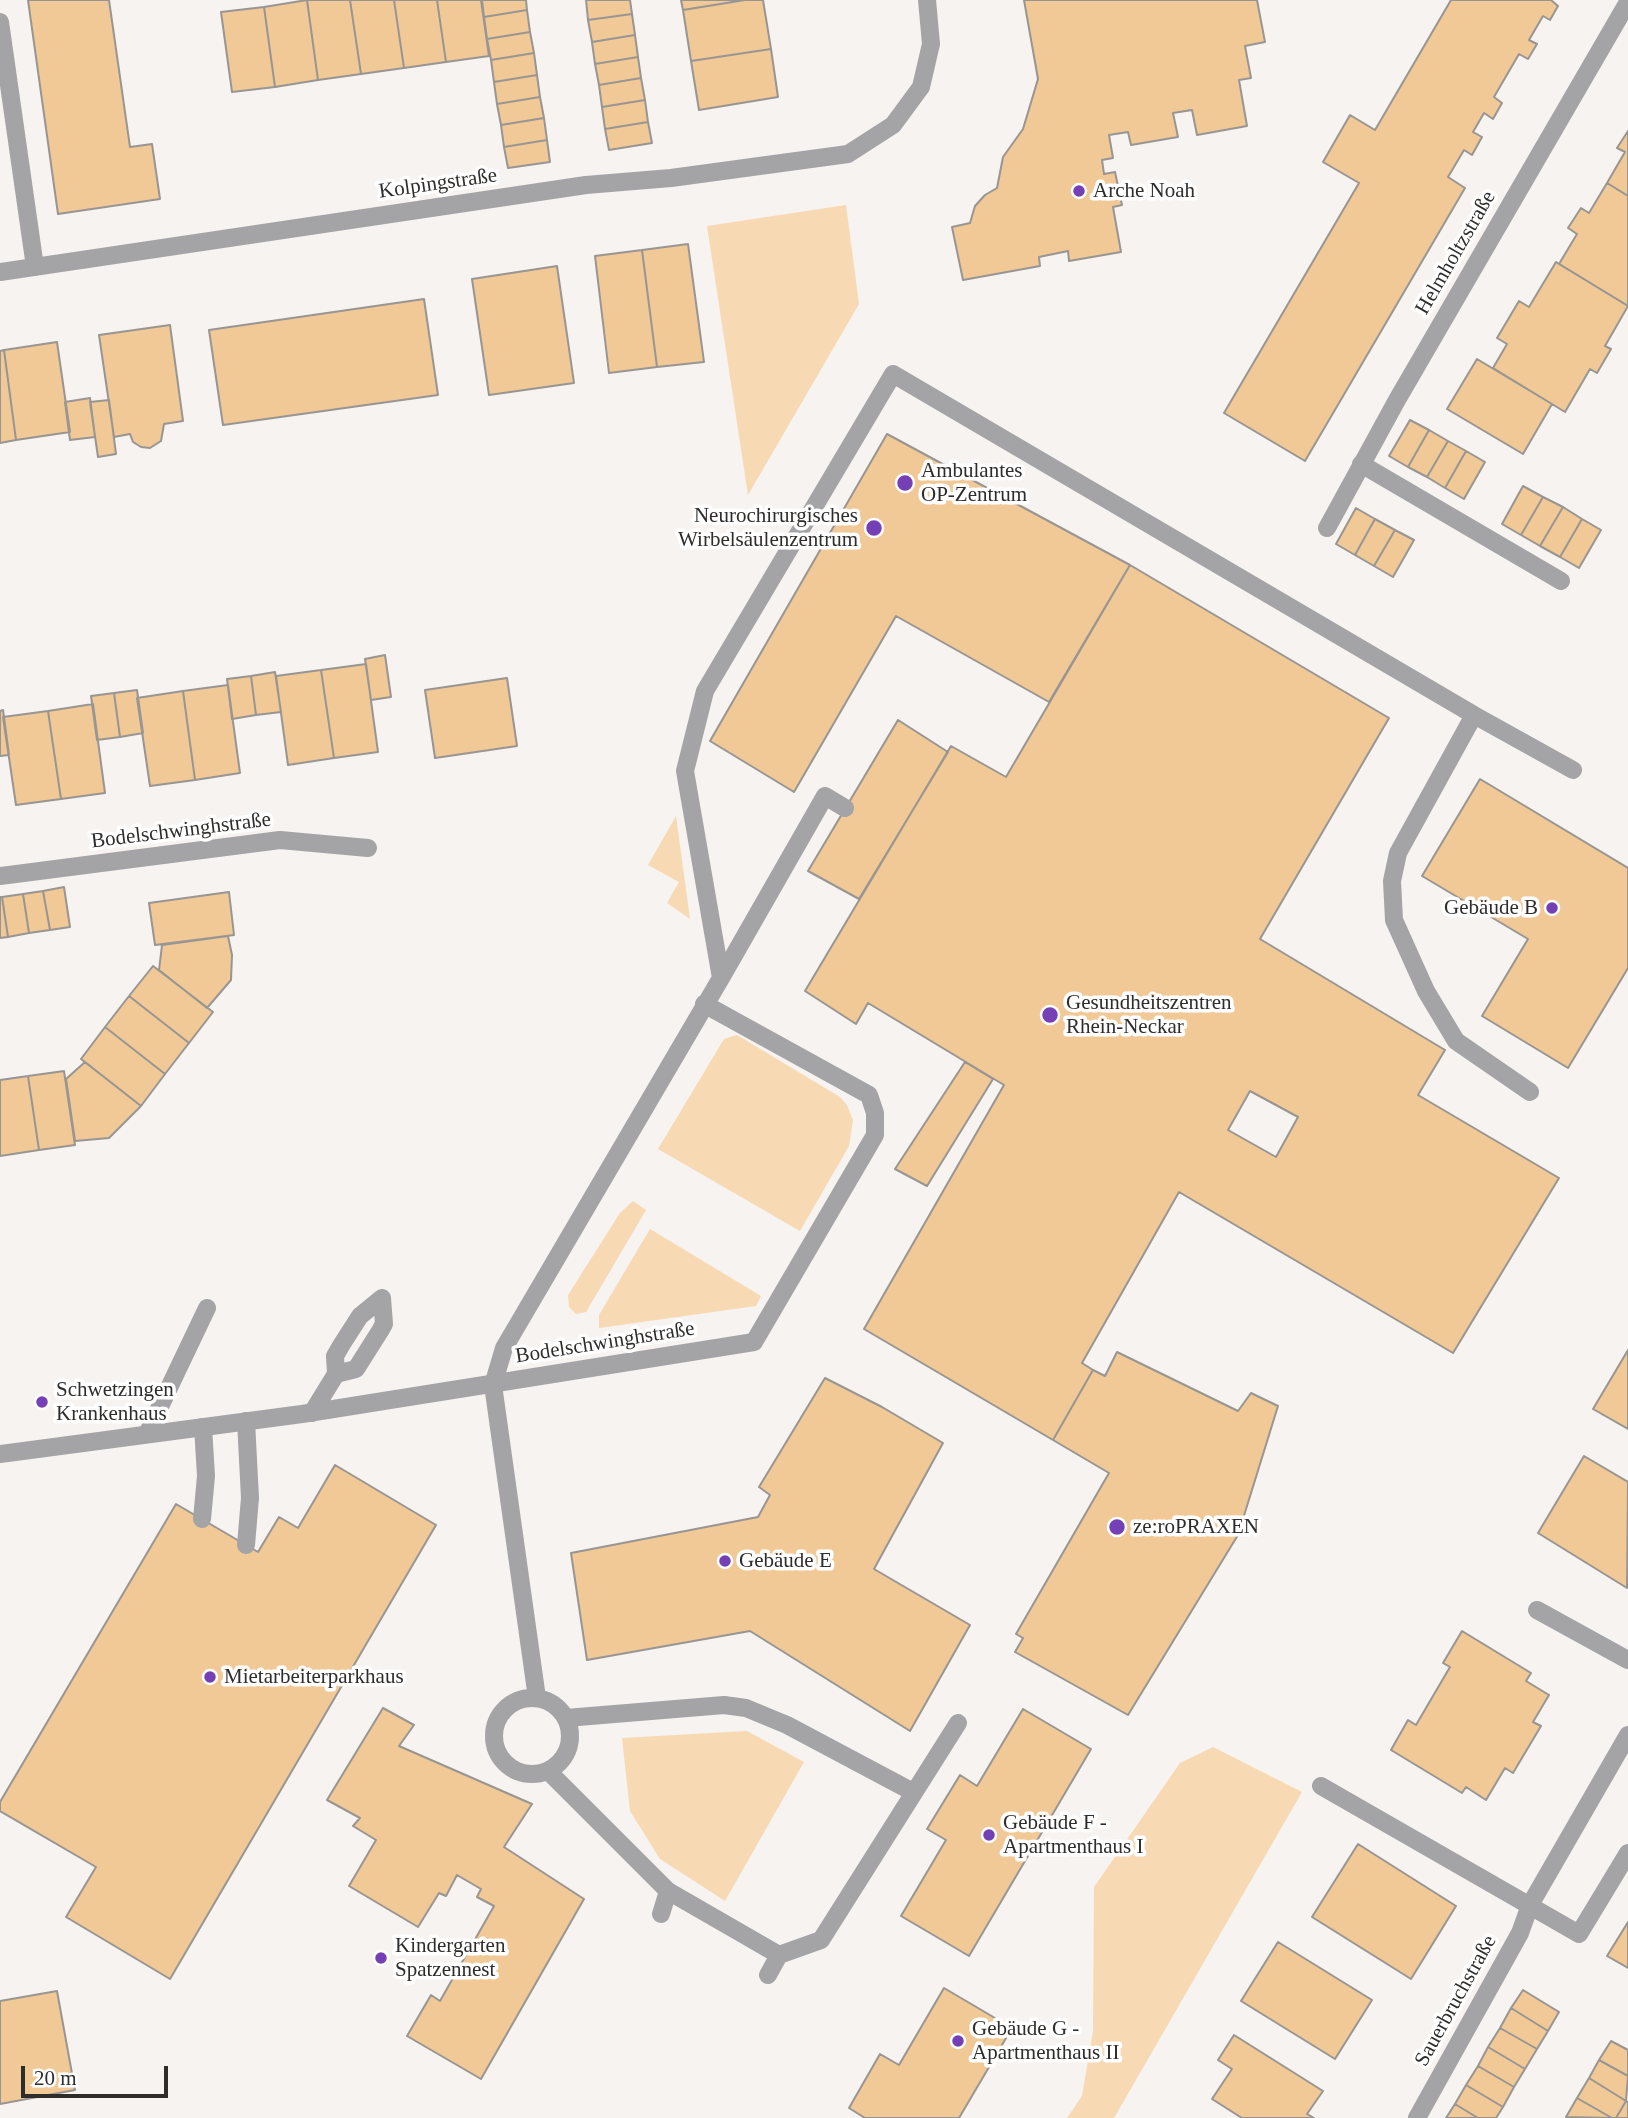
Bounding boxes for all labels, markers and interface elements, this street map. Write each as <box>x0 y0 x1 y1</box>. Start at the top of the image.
street label: Kolpingstraße <box>377 163 499 205</box>
place label: Arche Noah <box>1093 178 1195 204</box>
marker: Arche Noah <box>1071 183 1087 199</box>
street label: Helmholtzstraße <box>1410 187 1502 319</box>
place label: Ambulantes OP-Zentrum <box>921 458 1027 508</box>
marker: Ambulantes OP-Zentrum <box>895 473 915 493</box>
place label: Neurochirurgisches Wirbelsäulenzentrum <box>678 503 858 553</box>
marker: Neurochirurgisches Wirbelsäulenzentrum <box>864 518 884 538</box>
street label: Bodelschwinghstraße <box>90 807 272 855</box>
place label: Gebäude B <box>1444 895 1538 921</box>
marker: Gebäude B <box>1544 900 1560 916</box>
place label: Gesundheitszentren Rhein-Neckar <box>1066 990 1232 1040</box>
marker: Gesundheitszentren Rhein-Neckar <box>1040 1005 1060 1025</box>
street label: Bodelschwinghstraße <box>514 1316 696 1370</box>
place label: Schwetzingen Krankenhaus <box>56 1377 174 1427</box>
marker: Schwetzingen Krankenhaus <box>34 1394 50 1410</box>
place label: ze:roPRAXEN <box>1133 1514 1259 1540</box>
marker: ze:roPRAXEN <box>1107 1517 1127 1537</box>
place label: Gebäude E <box>739 1548 832 1574</box>
marker: Gebäude E <box>717 1553 733 1569</box>
place label: Mietarbeiterparkhaus <box>224 1664 404 1690</box>
marker: Mietarbeiterparkhaus <box>202 1669 218 1685</box>
place label: Gebäude F - Apartmenthaus I <box>1003 1810 1144 1860</box>
marker: Gebäude F - Apartmenthaus I <box>981 1827 997 1843</box>
street label: Sauerbruchstraße <box>1410 1931 1502 2071</box>
place label: Kindergarten Spatzennest <box>395 1933 505 1983</box>
marker: Kindergarten Spatzennest <box>373 1950 389 1966</box>
place label: Gebäude G - Apartmenthaus II <box>972 2016 1120 2066</box>
marker: Gebäude G - Apartmenthaus II <box>950 2033 966 2049</box>
scale bar <box>24 2052 172 2096</box>
text: 20 m <box>34 2066 77 2090</box>

